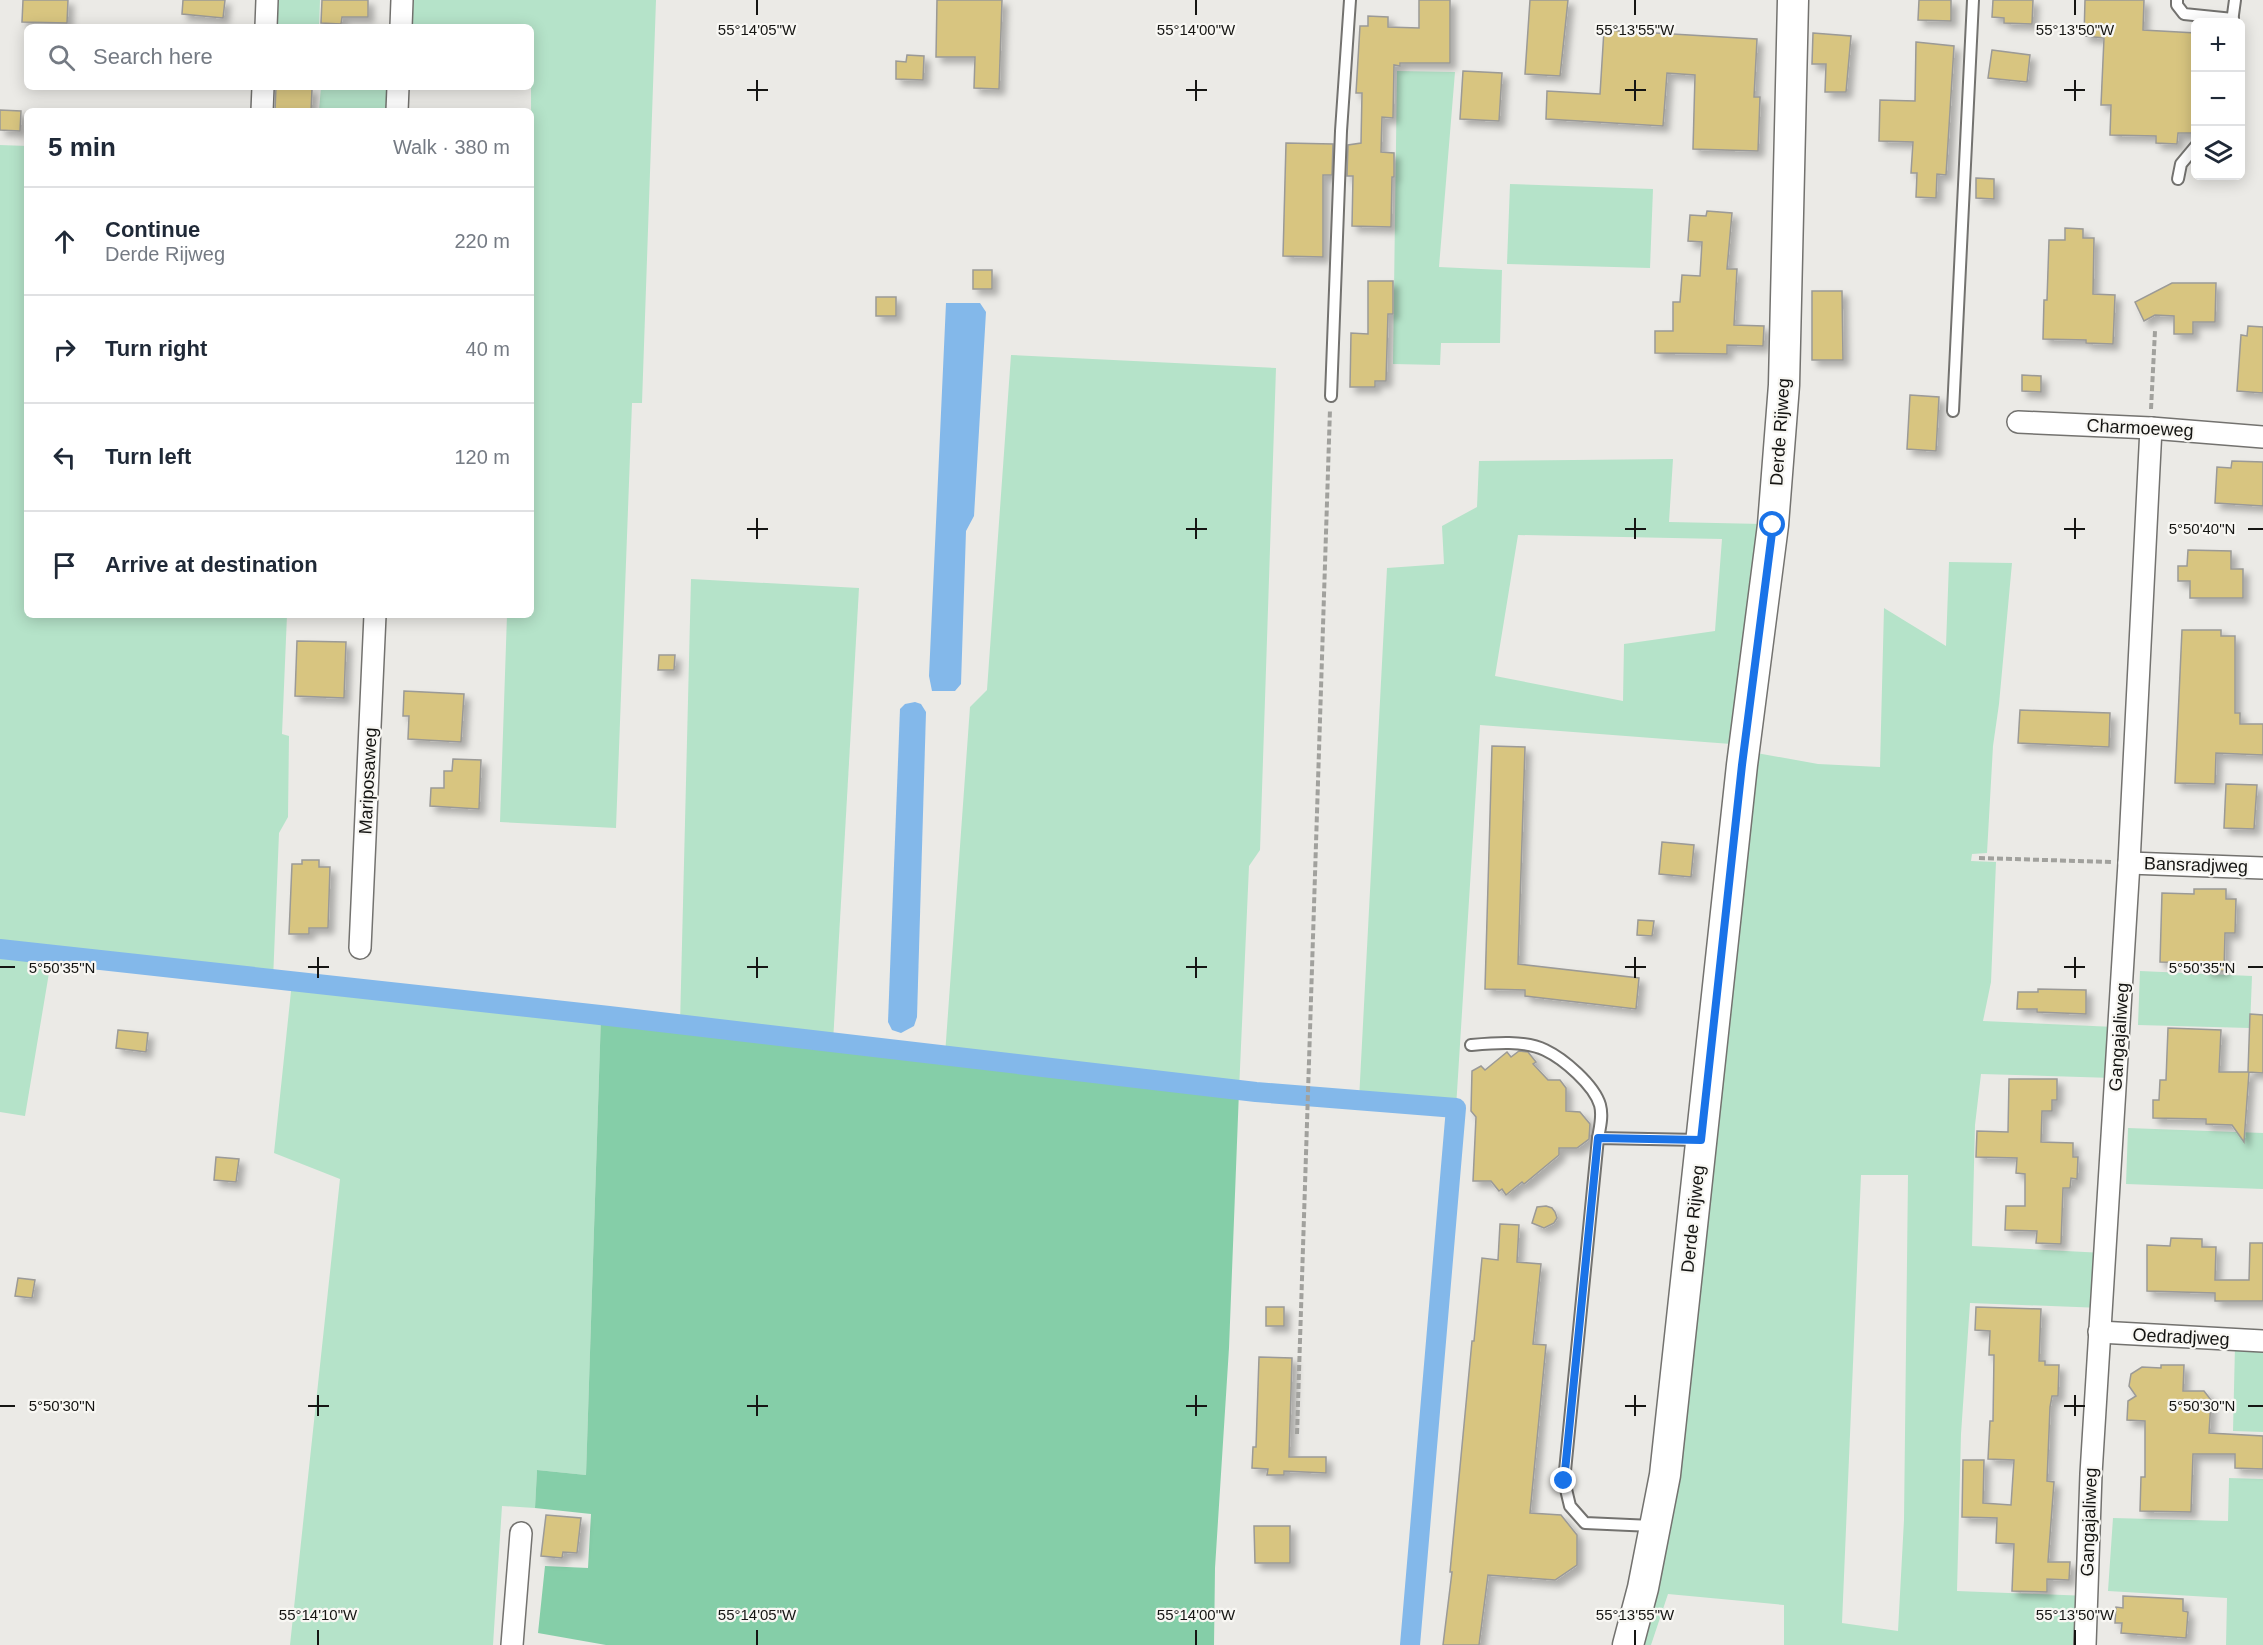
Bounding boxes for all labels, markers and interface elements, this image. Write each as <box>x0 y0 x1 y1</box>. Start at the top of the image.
map controls <box>2191 18 2245 180</box>
button: + <box>2191 18 2245 72</box>
text: 55°14'05"W <box>718 21 797 38</box>
text: 55°14'00"W <box>1157 21 1236 38</box>
text: 55°13'55"W <box>1596 21 1675 38</box>
text: 55°13'50"W <box>2036 21 2115 38</box>
search box <box>24 24 534 90</box>
icon: search <box>45 41 78 74</box>
text: Search here <box>93 44 213 69</box>
button: − <box>2191 72 2245 126</box>
button: layers <box>2191 126 2245 180</box>
text: 5 min <box>48 132 116 162</box>
text: Walk · 380 m <box>393 136 510 158</box>
text: Continue <box>105 217 200 242</box>
icon: ahead <box>48 225 81 258</box>
text: 220 m <box>454 230 510 252</box>
text: Derde Rijweg <box>105 243 225 265</box>
icon: right <box>48 333 81 366</box>
text: Turn right <box>105 336 207 361</box>
text: 40 m <box>466 338 510 360</box>
street label: Derde Rijweg <box>1766 377 1794 487</box>
street label: Charmoeweg <box>2086 415 2194 441</box>
icon: left <box>48 441 81 474</box>
text: Turn left <box>105 444 191 469</box>
text: 120 m <box>454 446 510 468</box>
route start <box>1759 511 1785 537</box>
text: 5°50'40"N <box>2169 520 2235 537</box>
icon: arrive <box>48 549 81 582</box>
text: Arrive at destination <box>105 552 318 577</box>
street label: Mariposaweg <box>355 727 381 835</box>
street label: Bansradjweg <box>2144 853 2248 877</box>
text: 5°50'35"N <box>29 959 95 976</box>
text: 5°50'35"N <box>2169 959 2235 976</box>
street label: Gangajaliweg <box>2105 982 2133 1092</box>
street label: Derde Rijweg <box>1677 1164 1709 1274</box>
street label: Oedradjweg <box>2132 1324 2230 1350</box>
text: 5°50'30"N <box>29 1397 95 1414</box>
text: 5°50'30"N <box>2169 1397 2235 1414</box>
route end <box>1550 1467 1576 1493</box>
street label: Gangajaliweg <box>2077 1467 2101 1577</box>
text: 55°14'10"W <box>279 1606 358 1623</box>
text: 55°14'05"W <box>718 1606 797 1623</box>
text: 55°14'00"W <box>1157 1606 1236 1623</box>
text: 55°13'55"W <box>1596 1606 1675 1623</box>
text: 55°13'50"W <box>2036 1606 2115 1623</box>

